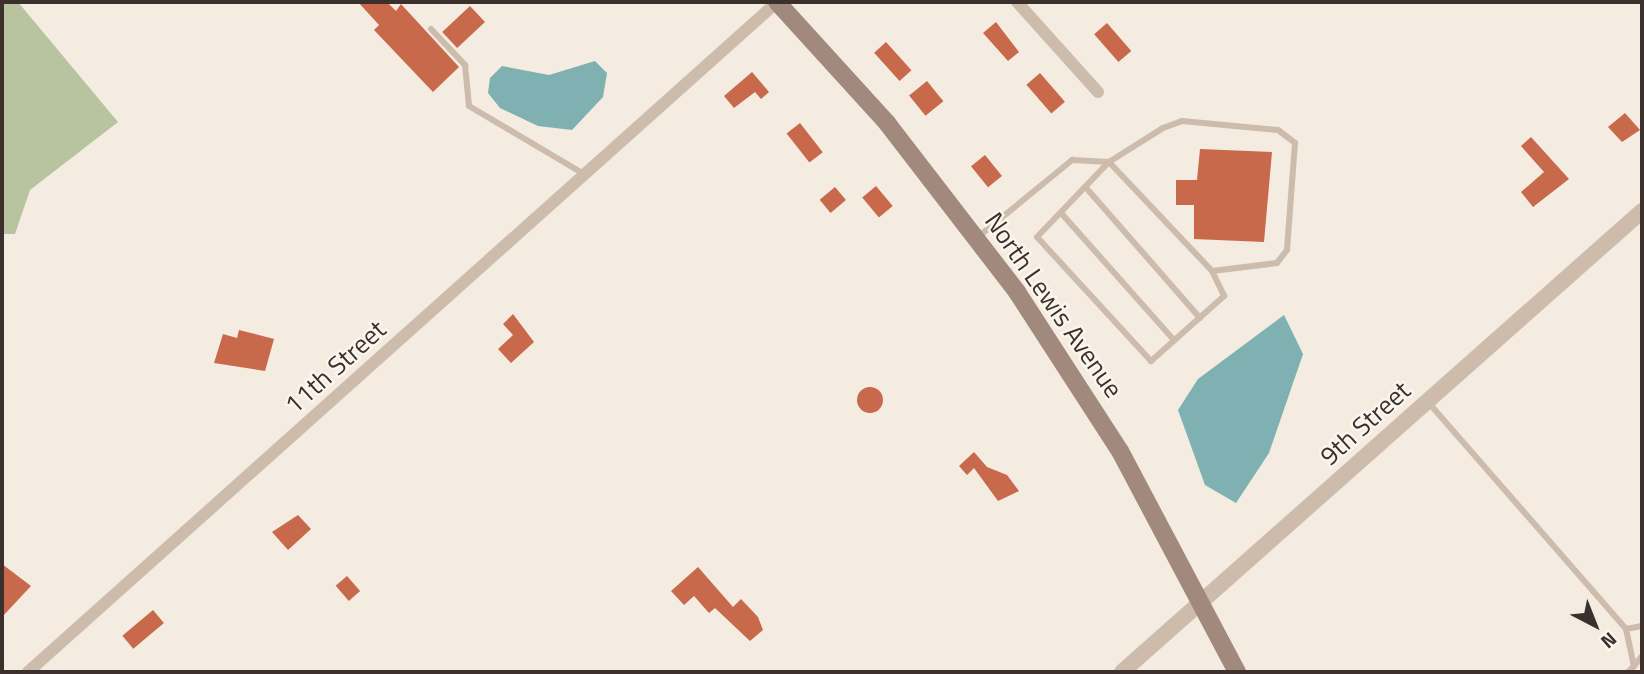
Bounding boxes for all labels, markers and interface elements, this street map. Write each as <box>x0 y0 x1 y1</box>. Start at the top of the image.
street label: North Lewis Avenue <box>978 206 1130 404</box>
street label: 11th Street <box>278 314 392 420</box>
street label: 9th Street <box>1314 374 1416 472</box>
north arrow <box>1560 590 1630 660</box>
text: N <box>1595 626 1624 656</box>

